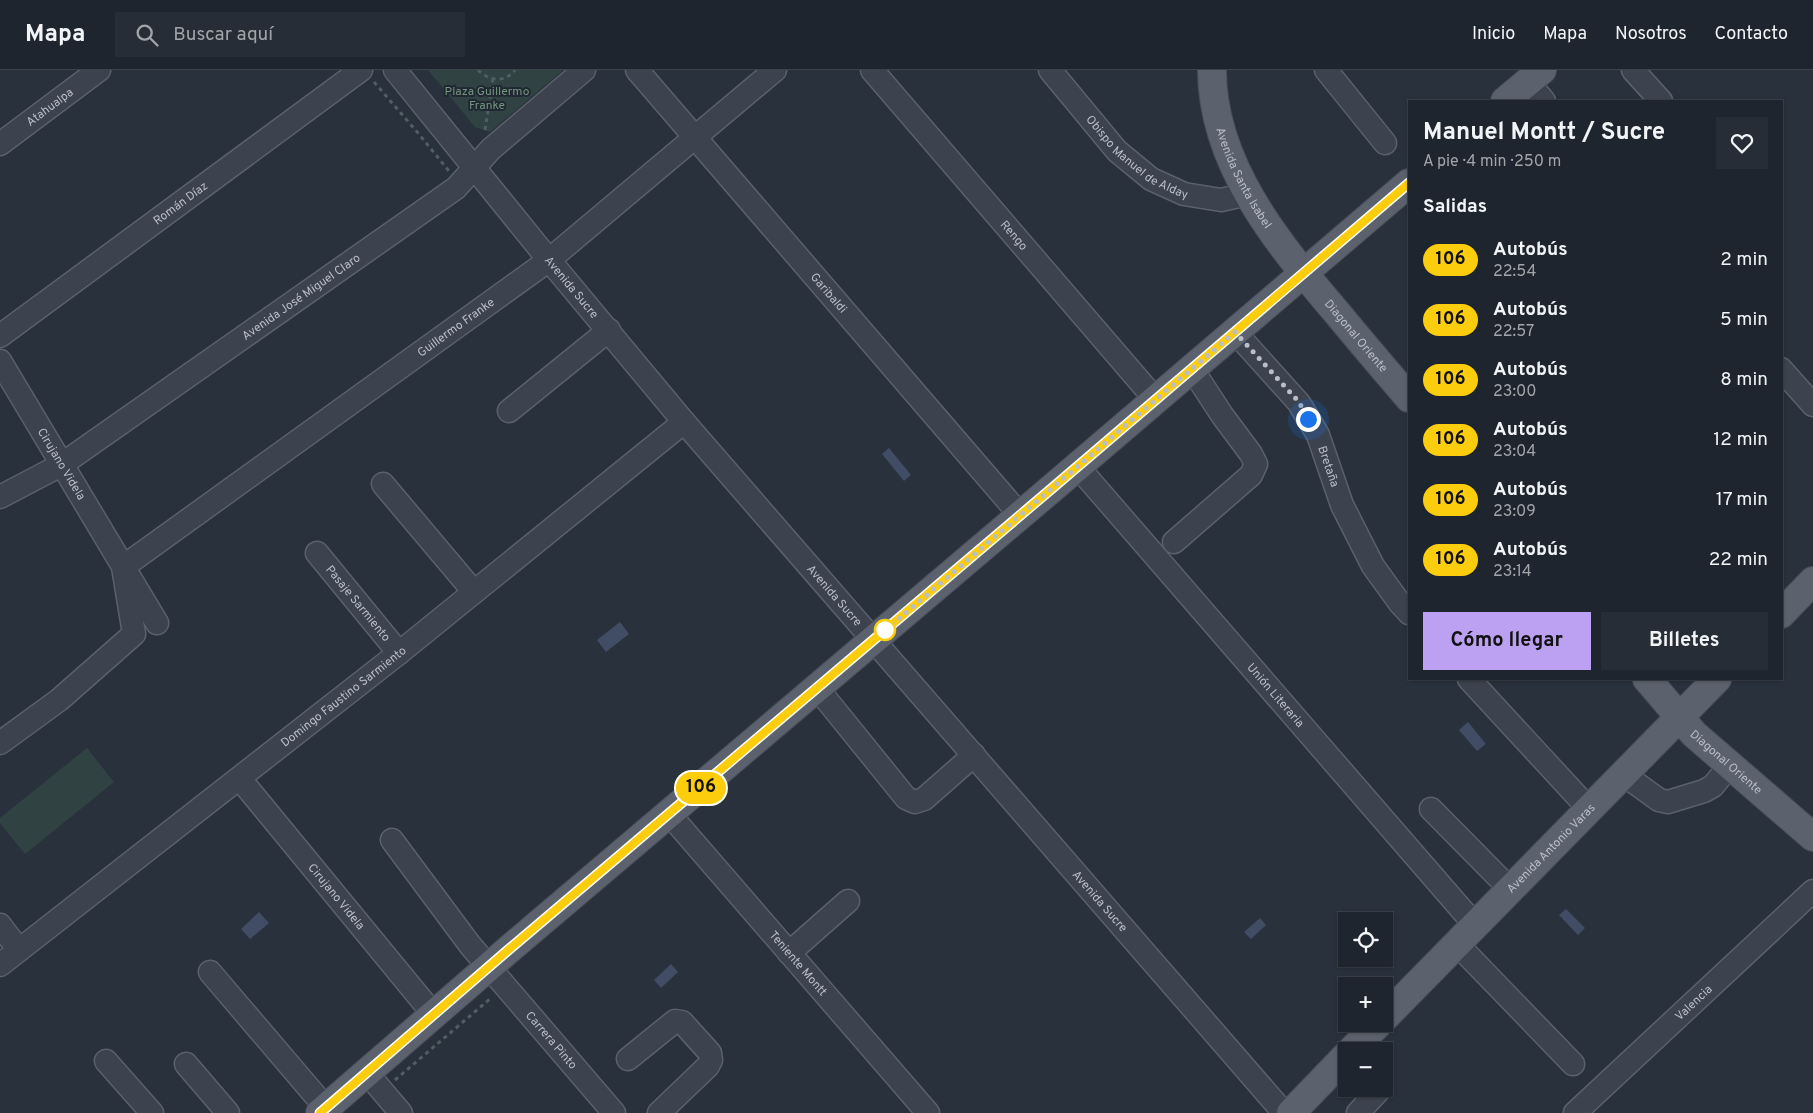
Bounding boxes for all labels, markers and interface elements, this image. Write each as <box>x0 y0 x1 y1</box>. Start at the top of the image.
search box <box>115 12 465 57</box>
text: Mapa <box>25 20 85 50</box>
icon: search <box>133 21 161 49</box>
text: Buscar aquí <box>173 23 273 47</box>
text: Inicio <box>1472 23 1515 46</box>
text: Mapa <box>1543 23 1587 46</box>
text: Nosotros <box>1615 23 1687 46</box>
text: Contacto <box>1715 23 1788 46</box>
park label: Plaza Guillermo Franke <box>445 84 530 114</box>
street label: Atahualpa <box>23 85 77 131</box>
street label: Obispo Manuel de Alday <box>1082 112 1189 204</box>
button: heart <box>1716 117 1768 169</box>
text: Manuel Montt / Sucre <box>1423 118 1665 148</box>
street label: Avenida Santa Isabel <box>1211 126 1275 232</box>
text: A pie · 4 min · 250 m <box>1423 152 1561 172</box>
street label: Román Díaz <box>150 178 211 229</box>
text: Salidas <box>1423 195 1487 219</box>
street label: Rengo <box>996 218 1031 254</box>
text: Autobús <box>1493 238 1568 262</box>
text: 106 <box>1435 248 1466 271</box>
text: 2 min <box>1720 248 1768 272</box>
street label: Avenida José Miguel Claro <box>239 250 364 345</box>
street label: Avenida Sucre <box>540 253 602 322</box>
text: 22:54 <box>1493 262 1536 282</box>
street label: Garibaldi <box>806 270 850 317</box>
street label: Guillermo Franke <box>415 295 498 361</box>
street label: Diagonal Oriente <box>1320 297 1391 376</box>
text: Autobús <box>1493 298 1568 322</box>
text: 106 <box>1435 308 1466 331</box>
text: 5 min <box>1720 308 1768 332</box>
text: 22:57 <box>1493 322 1534 342</box>
text: Autobús <box>1493 358 1568 382</box>
text: 106 <box>1435 368 1466 391</box>
text: 8 min <box>1720 368 1768 392</box>
text: 23:00 <box>1493 382 1536 402</box>
your location <box>1296 407 1321 432</box>
text: Autobús <box>1493 418 1568 442</box>
street label: Cirujano Videla <box>33 425 89 504</box>
text: 106 <box>1435 428 1466 451</box>
text: 12 min <box>1713 428 1768 452</box>
text: 23:04 <box>1493 442 1536 462</box>
street label: Bretaña <box>1313 444 1342 489</box>
text: Autobús <box>1493 478 1568 502</box>
text: 106 <box>1435 488 1466 511</box>
text: 17 min <box>1716 488 1768 512</box>
text: 23:09 <box>1493 502 1536 522</box>
text: Autobús <box>1493 538 1568 562</box>
text: 106 <box>1435 548 1466 571</box>
text: 22 min <box>1709 548 1768 572</box>
street label: Pasaje Sarmiento <box>321 562 394 646</box>
street label: Avenida Sucre <box>803 562 865 630</box>
text: 23:14 <box>1493 562 1532 582</box>
button: Cómo llegar <box>1423 612 1591 670</box>
button: Billetes <box>1601 612 1768 670</box>
unlabelled marker <box>874 619 896 641</box>
street label: Domingo Faustino Sarmiento <box>278 643 410 751</box>
street label: Unión Literaria <box>1243 660 1307 731</box>
street label: Diagonal Oriente <box>1686 727 1765 798</box>
line badge: 106 <box>672 772 730 804</box>
text: 106 <box>686 776 716 799</box>
street label: Avenida Antonio Varas <box>1504 801 1599 897</box>
street label: Cirujano Videla <box>304 860 368 934</box>
street label: Avenida Sucre <box>1068 868 1130 936</box>
map controls <box>1338 912 1393 1097</box>
button: locate <box>1338 912 1393 967</box>
street label: Teniente Montt <box>765 928 830 1000</box>
button: + <box>1338 977 1393 1032</box>
street label: Valencia <box>1672 982 1716 1025</box>
street label: Carrera Pinto <box>521 1008 580 1073</box>
button: − <box>1338 1042 1393 1097</box>

